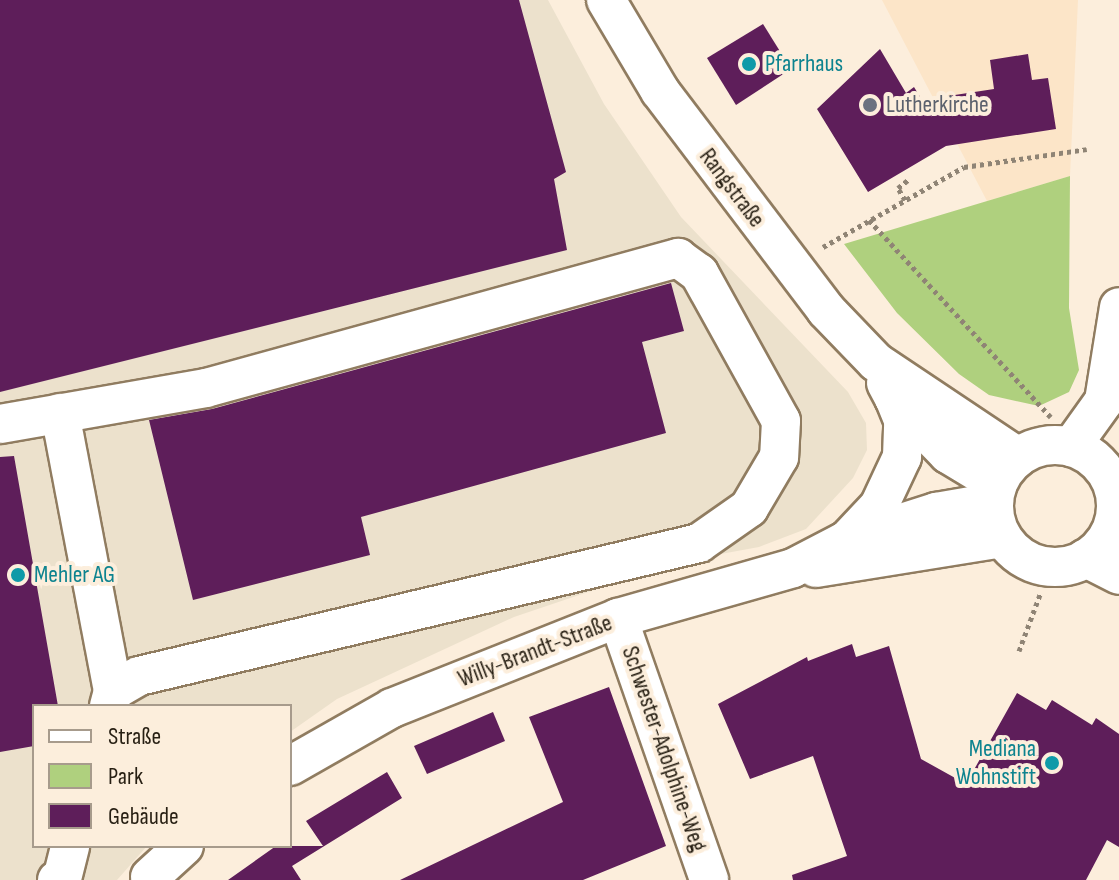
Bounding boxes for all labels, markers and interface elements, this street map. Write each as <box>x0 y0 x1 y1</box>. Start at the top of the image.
place label: Pfarrhaus <box>765 50 843 78</box>
marker: Pfarrhaus <box>740 55 758 73</box>
place label: Lutherkirche <box>886 91 989 119</box>
marker: Lutherkirche <box>861 96 879 114</box>
street label: Rangstraße <box>693 143 771 233</box>
place label: Mehler AG <box>34 561 115 589</box>
marker: Mehler AG <box>9 566 27 584</box>
street label: Willy-Brandt-Straße <box>454 608 616 694</box>
street label: Schwester-Adolphine-Weg <box>615 643 713 855</box>
legend <box>32 704 292 848</box>
text: Straße <box>108 722 161 751</box>
place label: Mediana Wohnstift <box>956 735 1036 791</box>
marker: Mediana Wohnstift <box>1043 754 1061 772</box>
text: Park <box>108 762 143 791</box>
text: Gebäude <box>108 802 179 831</box>

